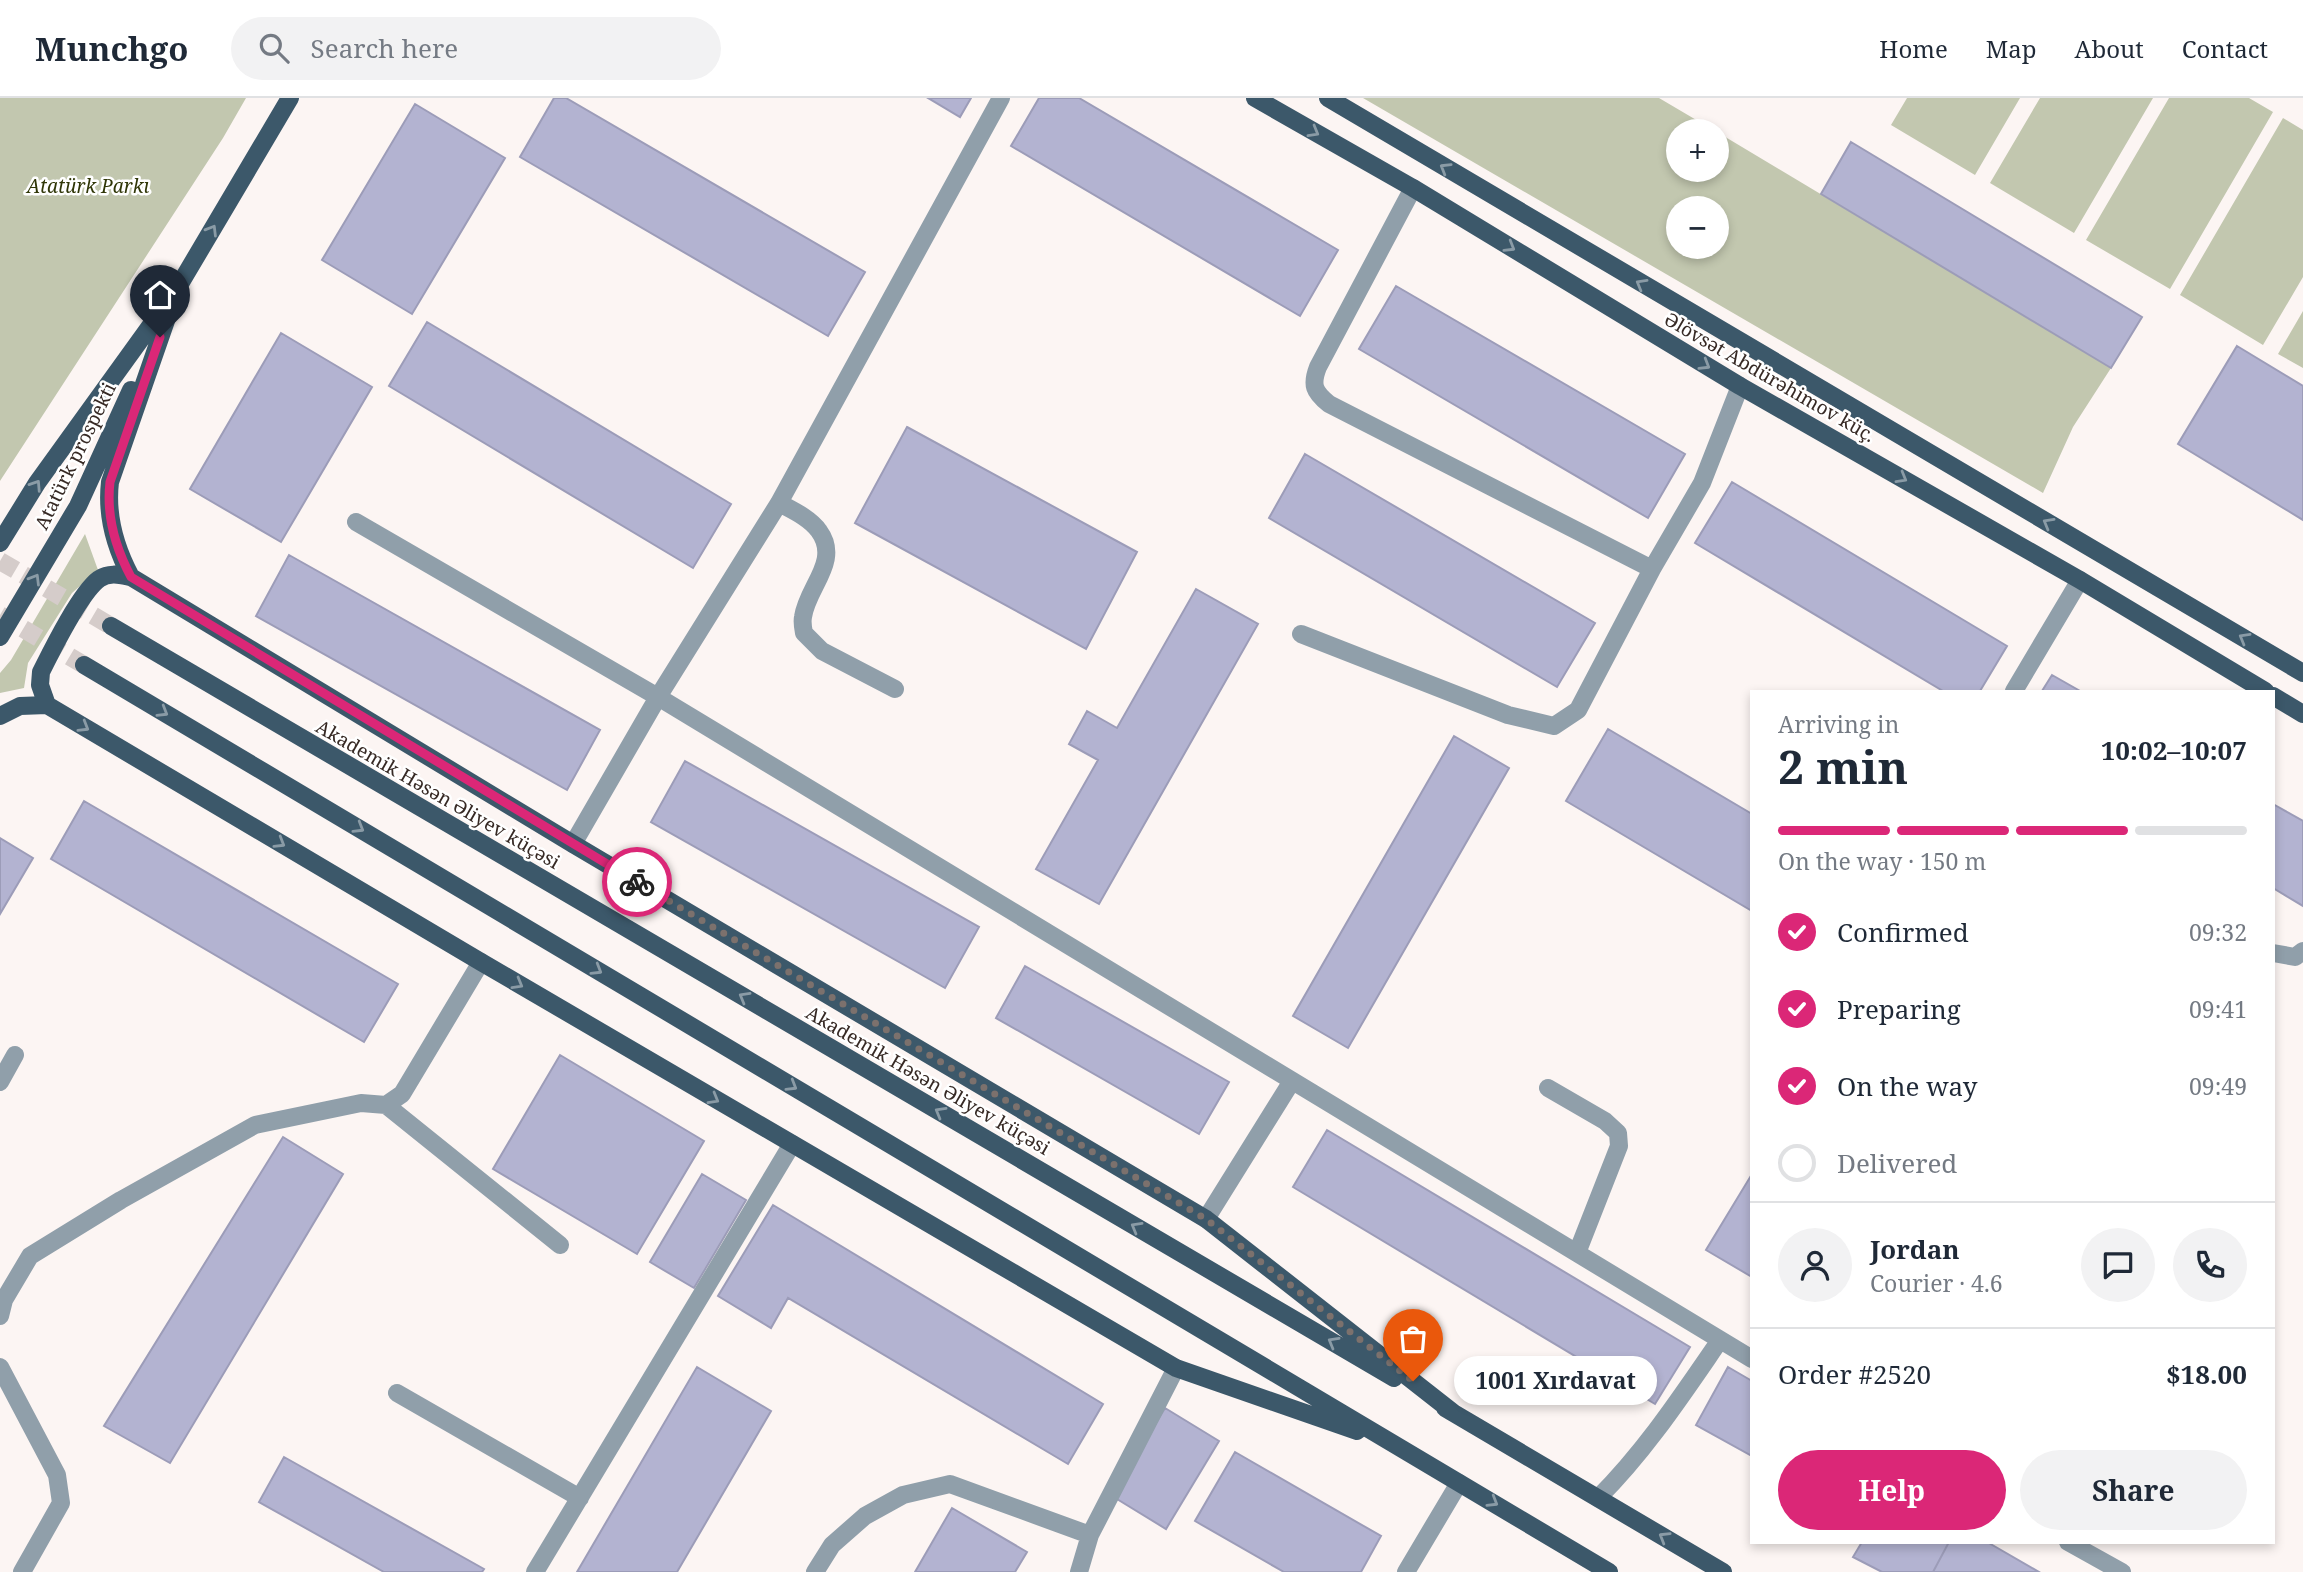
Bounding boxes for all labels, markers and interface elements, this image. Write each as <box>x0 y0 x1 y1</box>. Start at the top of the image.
search box <box>231 17 721 80</box>
text: Munchgo <box>35 26 189 71</box>
icon: search <box>255 29 293 67</box>
text: Search here <box>311 30 458 66</box>
text: Home <box>1879 32 1948 65</box>
text: Map <box>1986 32 2037 65</box>
text: About <box>2075 32 2144 65</box>
text: Contact <box>2182 32 2268 65</box>
map controls <box>1666 119 1729 259</box>
button: + <box>1666 119 1729 182</box>
one-way arrow <box>1307 124 1320 137</box>
one-way arrow <box>1439 163 1452 176</box>
park label: Atatürk Parkı <box>25 173 150 199</box>
button: − <box>1666 196 1729 259</box>
one-way arrow <box>204 224 217 237</box>
one-way arrow <box>1503 239 1516 252</box>
pin <box>130 265 190 337</box>
icon: home <box>141 276 179 314</box>
one-way arrow <box>1635 279 1648 292</box>
street label: Əlövsət Abdürəhimov küç. <box>1660 306 1880 448</box>
one-way arrow <box>1697 356 1710 369</box>
street label: Atatürk prospekti <box>28 378 122 534</box>
one-way arrow <box>1895 470 1907 483</box>
one-way arrow <box>28 480 40 493</box>
one-way arrow <box>2043 518 2055 531</box>
one-way arrow <box>27 573 40 586</box>
one-way arrow <box>2239 634 2252 647</box>
one-way arrow <box>156 704 169 717</box>
text: Arriving in <box>1778 708 1899 740</box>
street label: Akademik Həsən Əliyev küçəsi <box>311 713 565 875</box>
one-way arrow <box>77 718 90 731</box>
text: 10:02–10:07 <box>2101 732 2247 768</box>
text: 2 min <box>1778 735 1908 797</box>
one-way arrow <box>351 820 364 833</box>
one-way arrow <box>272 835 285 848</box>
text: On the way · 150 m <box>1778 845 1986 877</box>
courier <box>602 847 672 917</box>
icon: bike <box>618 863 656 901</box>
icon: check <box>1778 913 1816 951</box>
text: Confirmed <box>1837 914 1969 950</box>
text: 09:32 <box>2189 916 2247 948</box>
one-way arrow <box>589 962 602 975</box>
one-way arrow <box>510 976 523 989</box>
icon: check <box>1778 990 1816 1028</box>
text: Preparing <box>1837 991 1961 1027</box>
one-way arrow <box>738 992 751 1005</box>
text: 09:41 <box>2189 993 2247 1025</box>
street label: Akademik Həsən Əliyev küçəsi <box>801 999 1055 1161</box>
icon: check <box>1778 1067 1816 1105</box>
text: On the way <box>1837 1068 1977 1104</box>
text: 09:49 <box>2189 1070 2247 1102</box>
one-way arrow <box>785 1078 798 1091</box>
one-way arrow <box>707 1091 719 1104</box>
one-way arrow <box>935 1107 947 1120</box>
text: Delivered <box>1837 1145 1957 1181</box>
one-way arrow <box>1131 1222 1144 1235</box>
button: person <box>1778 1228 1852 1302</box>
button: chat <box>2081 1228 2155 1302</box>
button: phone <box>2173 1228 2247 1302</box>
text: Jordan <box>1870 1231 1960 1267</box>
text: Courier · 4.6 <box>1870 1267 2003 1299</box>
pin <box>1383 1309 1443 1381</box>
icon: bag <box>1394 1320 1432 1358</box>
one-way arrow <box>1327 1337 1340 1350</box>
callout: 1001 Xırdavat <box>1455 1356 1658 1406</box>
text: Order #2520 <box>1778 1356 1931 1392</box>
text: $18.00 <box>2166 1356 2247 1392</box>
text: 1001 Xırdavat <box>1475 1364 1636 1396</box>
button: Help <box>1778 1450 2006 1530</box>
button: Share <box>2020 1450 2247 1530</box>
one-way arrow <box>1485 1494 1498 1507</box>
one-way arrow <box>1658 1532 1671 1545</box>

